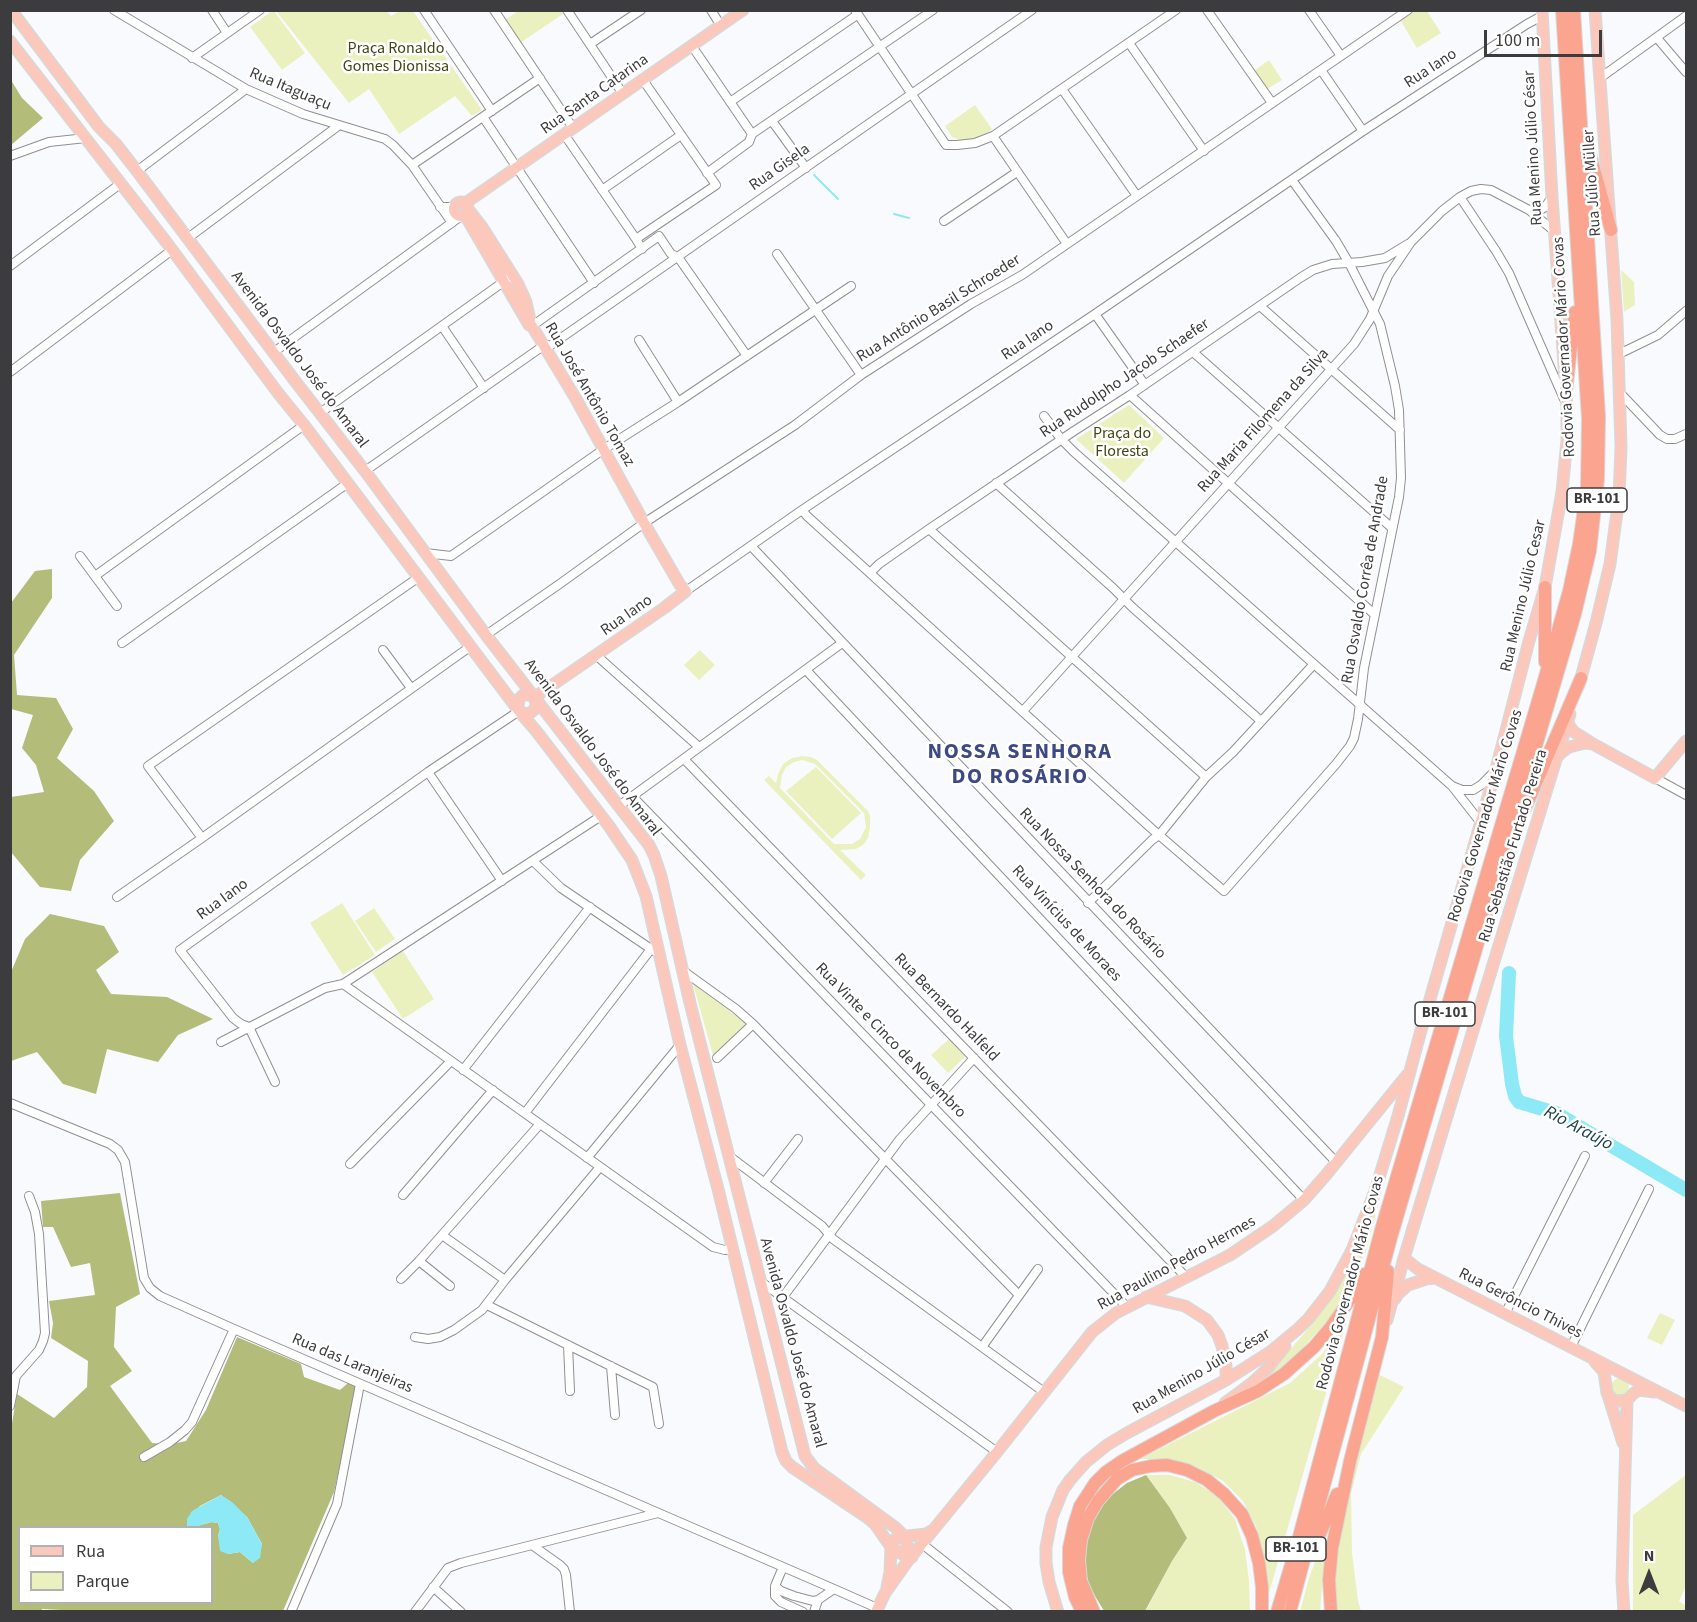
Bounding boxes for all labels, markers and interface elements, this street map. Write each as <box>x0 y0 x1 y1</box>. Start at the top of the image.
scale bar <box>1487 18 1606 56</box>
text: 100 m <box>1495 28 1540 53</box>
park label: Praça Ronaldo Gomes Dionissa <box>343 39 449 77</box>
street label: Rua Iano <box>1401 45 1461 93</box>
street label: Rua Santa Catarina <box>537 51 653 139</box>
street label: Rua Itaguaçu <box>246 64 334 116</box>
street label: Rua Menino Júlio César <box>1520 70 1548 226</box>
street label: Rua Júlio Müller <box>1580 129 1606 237</box>
street label: Rua Gisela <box>746 140 814 196</box>
street label: Rodovia Governador Mário Covas <box>1550 236 1580 458</box>
street label: Rua Antônio Basil Schroeder <box>854 251 1024 367</box>
street label: Avenida Osvaldo José do Amaral <box>226 268 372 452</box>
street label: Rua Rudolpho Jacob Schaefer <box>1037 315 1213 443</box>
street label: Rua Iano <box>998 317 1058 365</box>
street label: Rua José Antônio Tomaz <box>540 319 638 471</box>
street label: Rua Maria Filomena da Silva <box>1194 345 1334 497</box>
park label: Praça do Floresta <box>1093 424 1151 462</box>
street label: Rua Osvaldo Corrêa de Andrade <box>1338 475 1394 685</box>
road number: BR-101 <box>1567 488 1627 512</box>
street label: Rua Menino Júlio Cesar <box>1497 518 1551 674</box>
street label: Rua Iano <box>597 591 657 641</box>
street label: Avenida Osvaldo José do Amaral <box>519 656 665 840</box>
street label: Rodovia Governador Mário Covas <box>1445 708 1527 924</box>
district label: NOSSA SENHORA DO ROSÁRIO <box>928 740 1112 792</box>
street label: Rua Sebastião Furtado Pereira <box>1475 747 1553 945</box>
street label: Rua Nossa Senhora do Rosário <box>1015 804 1169 964</box>
street label: Rua Vinícius de Moraes <box>1007 862 1125 986</box>
street label: Rua Iano <box>194 875 252 925</box>
street label: Rua Bernardo Halfeld <box>889 950 1003 1066</box>
street label: Rua Vinte e Cinco de Novembro <box>811 959 969 1123</box>
road number: BR-101 <box>1415 1002 1475 1026</box>
water label: Rio Araújo <box>1540 1102 1616 1156</box>
street label: Rodovia Governador Mário Covas <box>1313 1174 1389 1392</box>
street label: Rua Paulino Pedro Hermes <box>1095 1213 1259 1315</box>
street label: Avenida Osvaldo José do Amaral <box>755 1236 829 1450</box>
street label: Rua Gerôncio Thives <box>1455 1265 1585 1343</box>
street label: Rua Menino Júlio César <box>1130 1325 1274 1419</box>
street label: Rua das Laranjeiras <box>289 1330 415 1398</box>
legend <box>18 1526 213 1604</box>
road number: BR-101 <box>1266 1537 1326 1561</box>
text: Rua <box>76 1539 105 1564</box>
north arrow <box>1619 1544 1679 1604</box>
text: N <box>1644 1545 1654 1567</box>
text: Parque <box>76 1569 129 1594</box>

